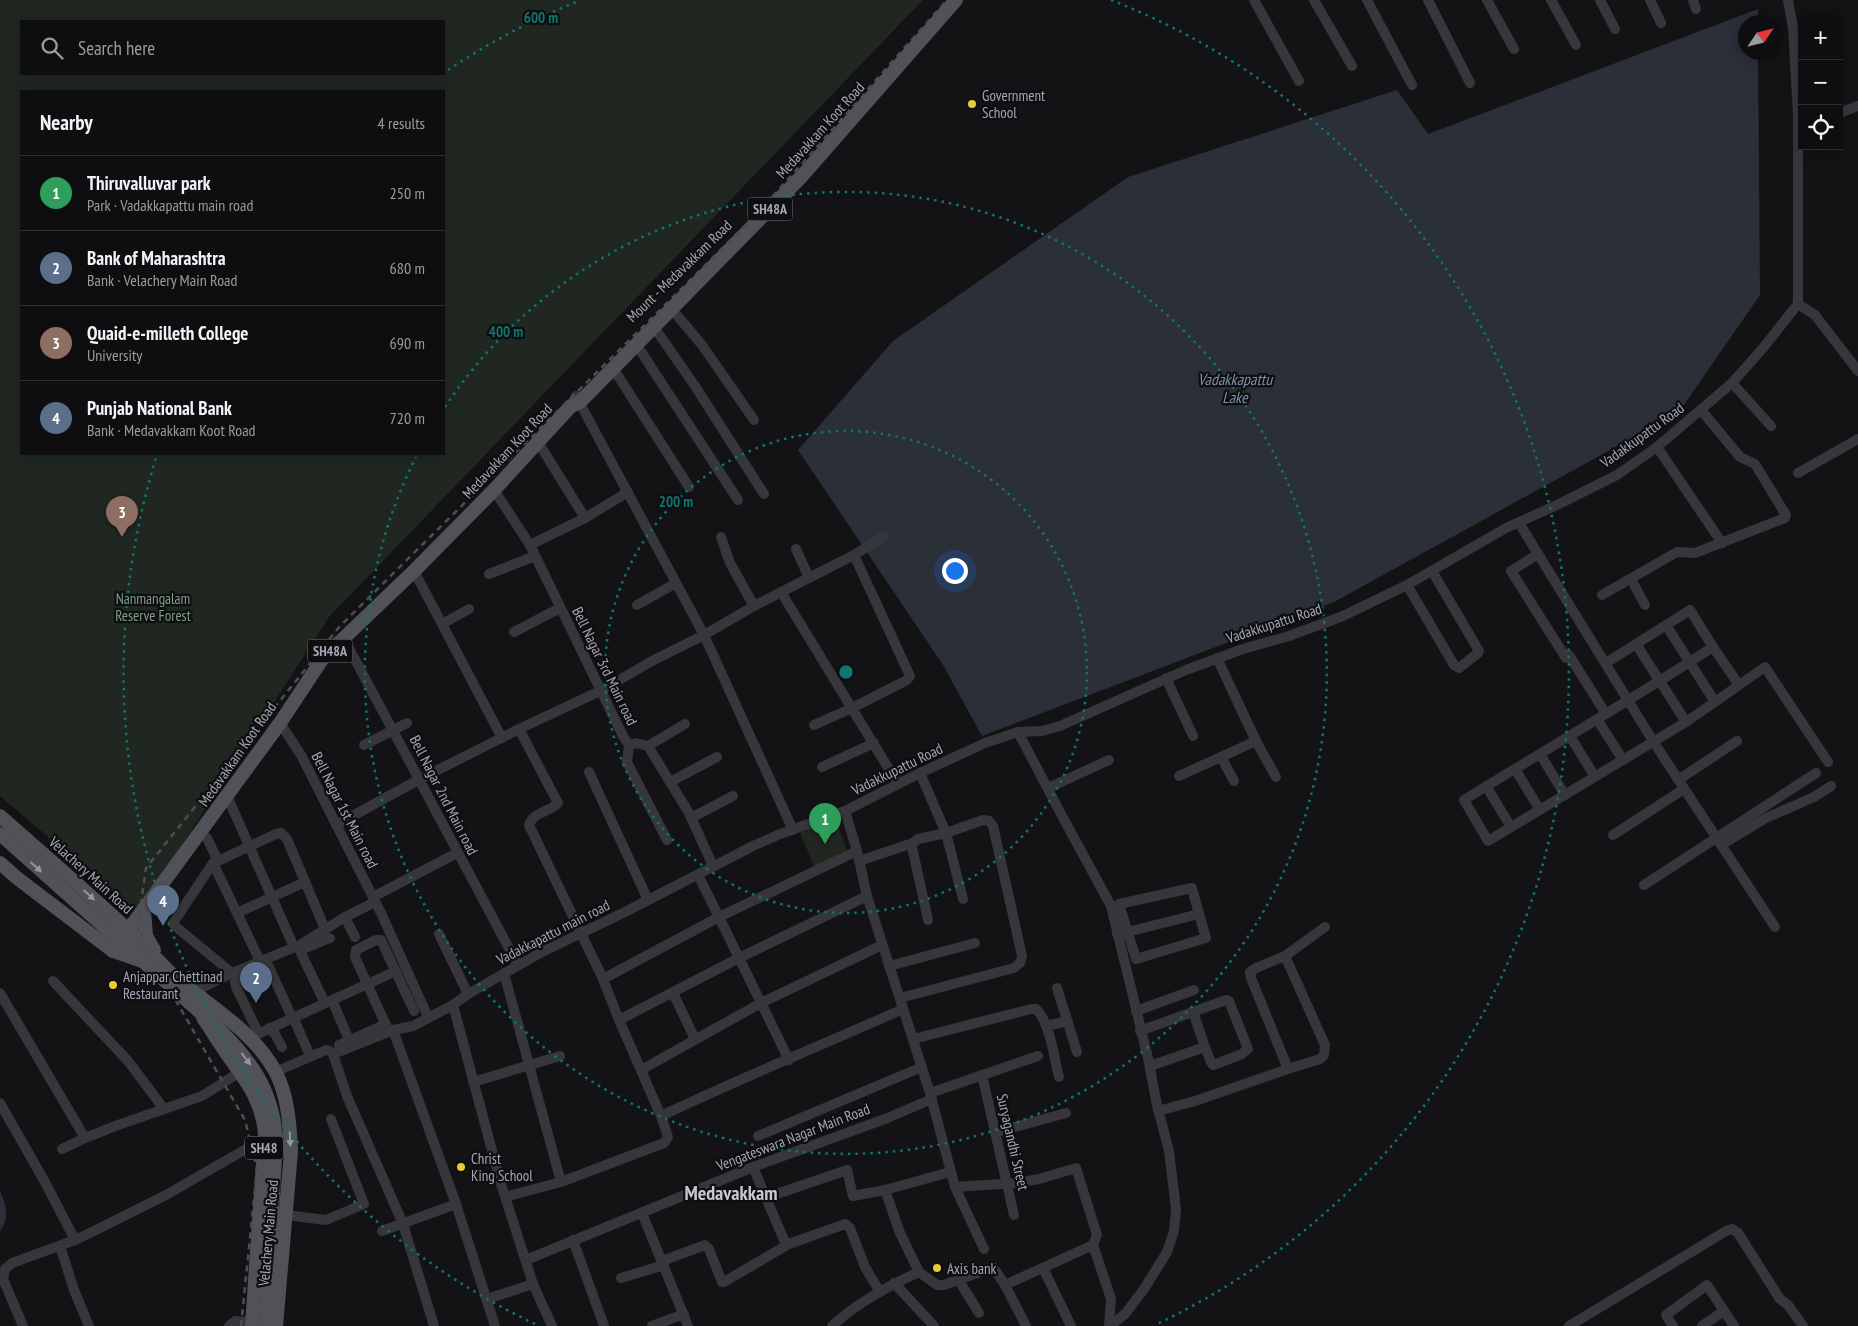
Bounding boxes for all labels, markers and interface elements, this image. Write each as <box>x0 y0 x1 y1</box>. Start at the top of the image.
text: 600 m <box>524 8 558 27</box>
north arrow <box>1738 15 1783 60</box>
map controls <box>1798 15 1843 150</box>
button: + <box>1798 15 1843 60</box>
search box <box>20 20 445 75</box>
icon: search <box>38 34 66 62</box>
text: Search here <box>78 36 155 60</box>
button: − <box>1798 60 1843 105</box>
street label: Medavakkam Koot Road <box>772 78 868 182</box>
place label: Government School <box>982 86 1045 122</box>
marker: Government School <box>966 98 978 110</box>
button: locate <box>1798 105 1843 150</box>
text: Nearby <box>40 109 93 136</box>
text: 4 results <box>378 113 425 133</box>
text: Thiruvalluvar park <box>87 171 211 195</box>
text: 1 <box>52 183 60 203</box>
text: 250 m <box>390 183 425 203</box>
text: Park · Vadakkapattu main road <box>87 195 253 215</box>
road number: SH48A <box>748 198 792 220</box>
street label: Mount - Medavakkam Road <box>622 216 736 326</box>
text: Bank of Maharashtra <box>87 246 226 270</box>
text: 2 <box>52 258 60 278</box>
text: 680 m <box>390 258 425 278</box>
text: Bank · Velachery Main Road <box>87 270 237 290</box>
text: Quaid-e-milleth College <box>87 321 248 345</box>
text: 400 m <box>489 322 523 341</box>
text: 3 <box>52 333 60 353</box>
text: 690 m <box>390 333 425 353</box>
text: University <box>87 345 142 365</box>
water label: Vadakkapattu Lake <box>1198 369 1273 407</box>
text: Punjab National Bank <box>87 396 232 420</box>
street label: Vadakkupattu Road <box>1596 398 1688 472</box>
street label: Medavakkam Koot Road <box>458 399 556 503</box>
text: 4 <box>52 408 60 428</box>
text: 720 m <box>390 408 425 428</box>
text: Bank · Medavakkam Koot Road <box>87 420 256 440</box>
text: 200 m <box>659 492 693 511</box>
pin: 3 <box>106 496 138 537</box>
your location <box>942 558 968 584</box>
park label: Nanmangalam Reserve Forest <box>115 589 191 625</box>
street label: Vadakkupattu Road <box>1223 599 1324 648</box>
street label: Bell Nagar 3rd Main road <box>568 604 642 728</box>
road number: SH48A <box>308 640 352 662</box>
centre of rings <box>837 663 855 681</box>
street label: Medavakkam Koot Road <box>194 698 280 810</box>
street label: Bell Nagar 2nd Main road <box>406 732 482 858</box>
street label: Vadakkupattu Road <box>847 739 946 800</box>
street label: Bell Nagar 1st Main road <box>307 749 383 871</box>
pin: 1 <box>809 803 841 844</box>
street label: Velachery Main Road <box>44 832 137 918</box>
one-way arrow <box>30 861 42 873</box>
pin: 4 <box>147 885 179 926</box>
one-way arrow <box>82 889 94 901</box>
street label: Vadakkapattu main road <box>492 895 613 969</box>
pin: 2 <box>240 962 272 1003</box>
place label: Anjappar Chettinad Restaurant <box>123 967 223 1003</box>
marker: Anjappar Chettinad Restaurant <box>107 979 119 991</box>
one-way arrow <box>241 1052 252 1065</box>
street label: Suryagandhi Street <box>993 1092 1033 1192</box>
street label: Vengateswara Nagar Main Road <box>713 1099 872 1175</box>
one-way arrow <box>287 1131 295 1147</box>
road number: SH48 <box>245 1136 283 1160</box>
place label: Christ King School <box>471 1149 533 1185</box>
marker: Christ King School <box>455 1161 467 1173</box>
street label: Velachery Main Road <box>254 1179 282 1288</box>
district label: Medavakkam <box>684 1180 778 1206</box>
place label: Axis bank <box>947 1259 996 1278</box>
marker: Axis bank <box>931 1262 943 1274</box>

